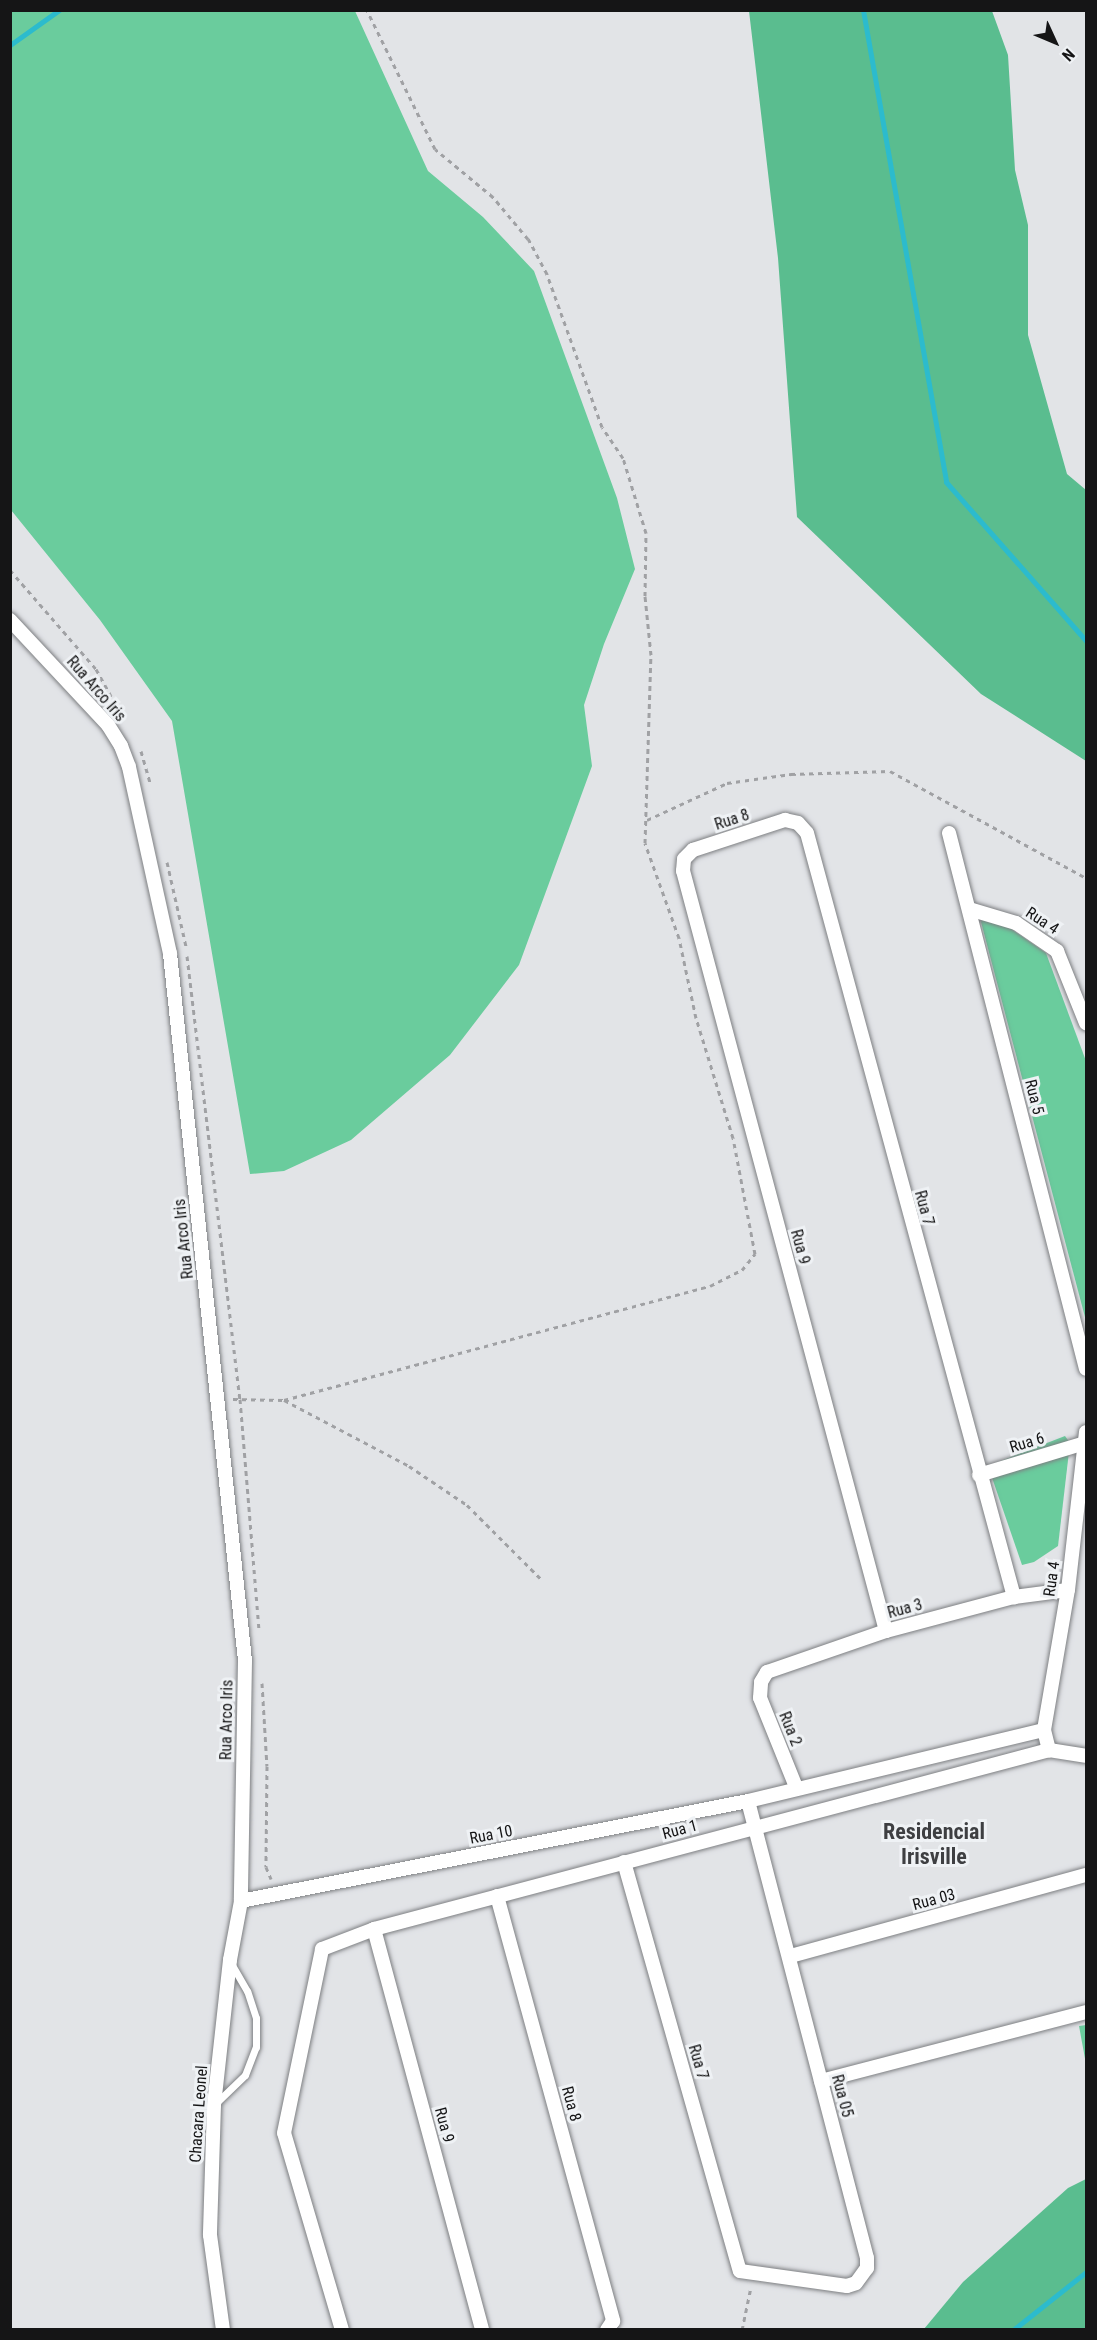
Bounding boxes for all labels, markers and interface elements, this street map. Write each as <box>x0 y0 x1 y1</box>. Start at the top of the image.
north arrow <box>1025 12 1085 72</box>
text: N <box>1058 45 1079 65</box>
street label: Rua Arco Iris <box>62 652 130 726</box>
street label: Rua 8 <box>712 805 752 835</box>
street label: Rua 4 <box>1022 903 1062 939</box>
street label: Rua 5 <box>1020 1077 1048 1117</box>
street label: Rua 7 <box>910 1188 938 1228</box>
street label: Rua Arco Iris <box>170 1198 198 1280</box>
street label: Rua 9 <box>786 1227 814 1267</box>
street label: Rua 6 <box>1007 1429 1047 1457</box>
street label: Rua 4 <box>1040 1560 1064 1598</box>
street label: Rua 3 <box>885 1595 925 1623</box>
street label: Rua Arco Iris <box>217 1680 237 1760</box>
street label: Rua 2 <box>774 1709 806 1749</box>
street label: Rua 1 <box>660 1816 700 1844</box>
district label: Residencial Irisville <box>883 1818 985 1870</box>
street label: Rua 10 <box>468 1821 514 1849</box>
street label: Rua 03 <box>911 1885 957 1915</box>
street label: Rua 7 <box>684 2042 712 2082</box>
street label: Chacara Leonel <box>186 2065 212 2163</box>
street label: Rua 05 <box>827 2073 857 2119</box>
street label: Rua 8 <box>557 2084 585 2124</box>
street label: Rua 9 <box>430 2105 458 2145</box>

